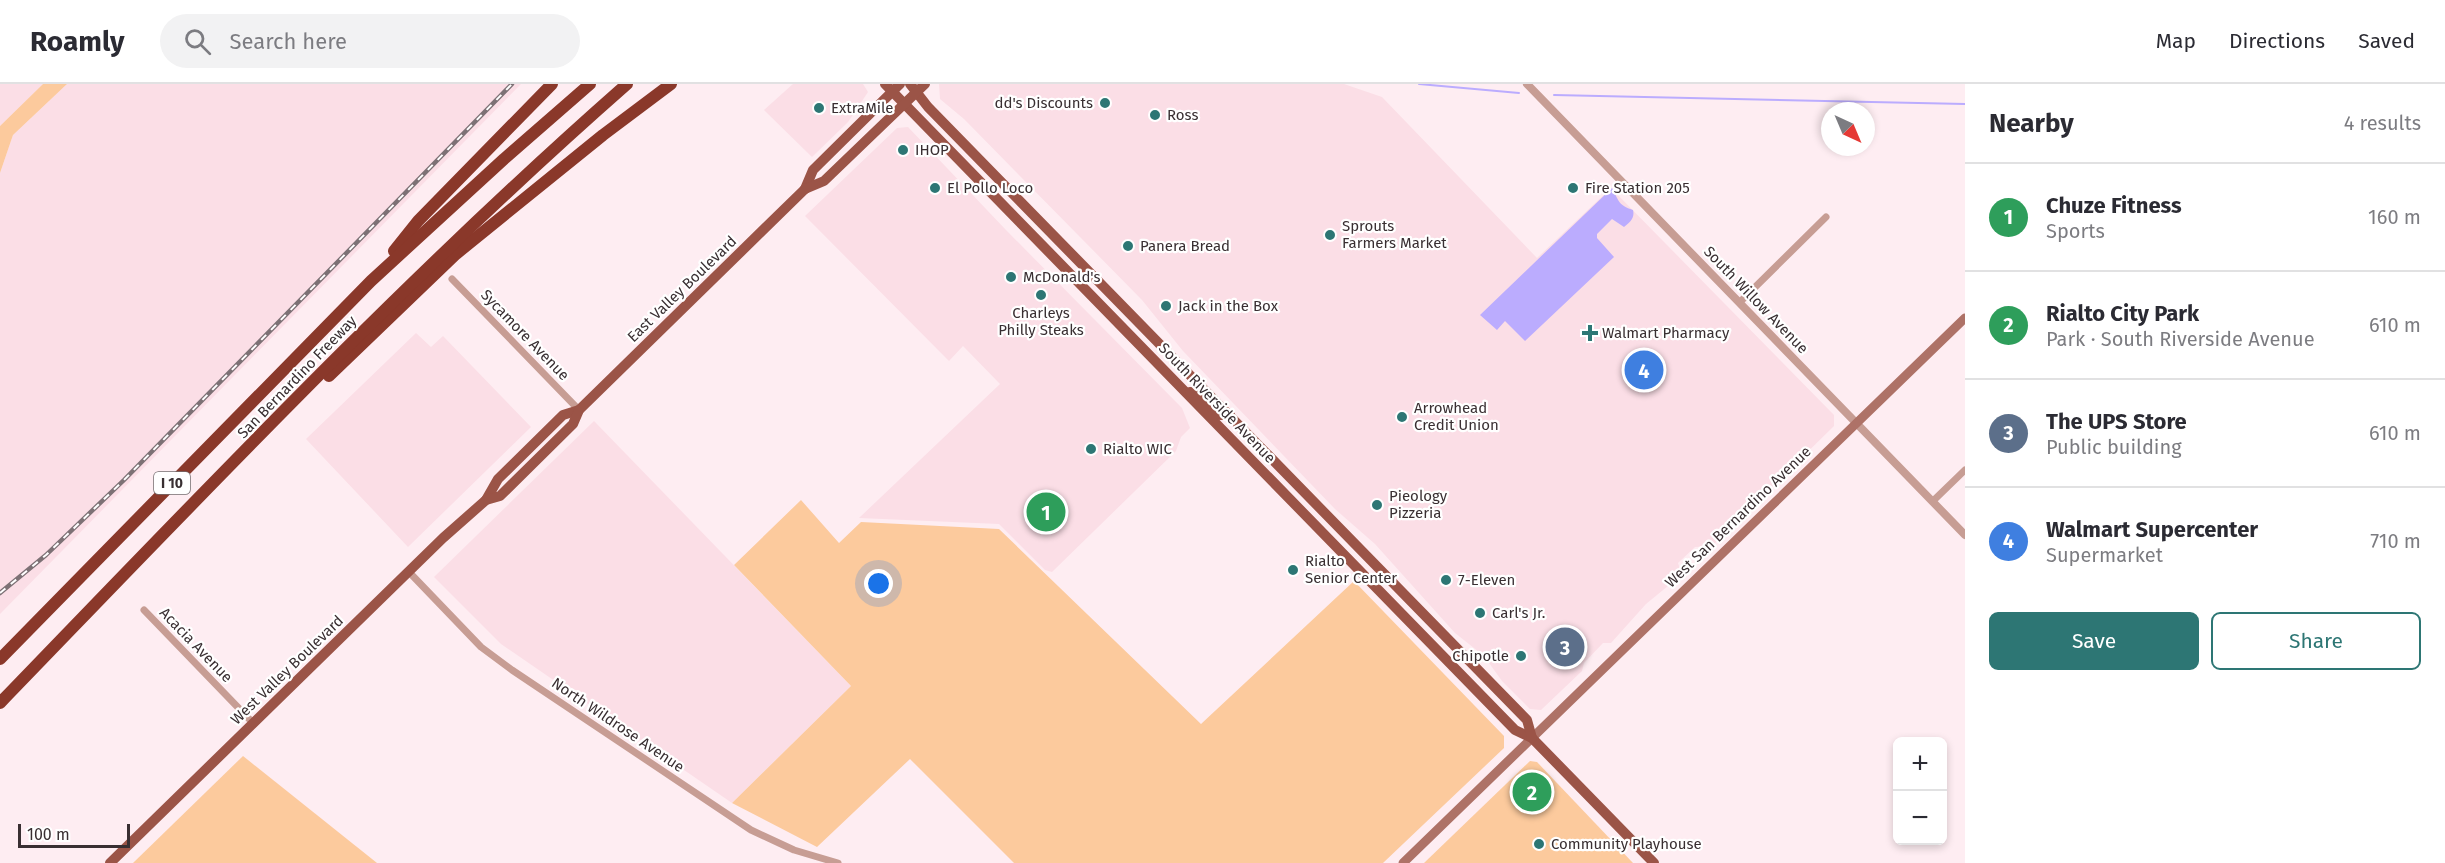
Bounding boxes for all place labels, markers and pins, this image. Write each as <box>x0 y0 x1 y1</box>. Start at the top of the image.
place label: dd's Discounts <box>994 94 1093 112</box>
marker: dd's Discounts <box>1098 96 1112 110</box>
place label: ExtraMile <box>831 99 894 117</box>
marker: ExtraMile <box>812 101 826 115</box>
place label: Ross <box>1167 106 1198 124</box>
marker: Ross <box>1148 108 1162 122</box>
place label: IHOP <box>915 141 949 159</box>
marker: IHOP <box>896 143 910 157</box>
place label: El Pollo Loco <box>947 179 1033 197</box>
place label: Fire Station 205 <box>1585 179 1690 197</box>
marker: El Pollo Loco <box>928 181 942 195</box>
marker: Fire Station 205 <box>1566 181 1580 195</box>
place label: Sprouts Farmers Market <box>1342 217 1447 252</box>
marker: Sprouts Farmers Market <box>1323 228 1337 242</box>
place label: Panera Bread <box>1140 237 1230 255</box>
marker: Panera Bread <box>1121 239 1135 253</box>
place label: McDonald's <box>1023 268 1101 286</box>
marker: McDonald's <box>1004 270 1018 284</box>
marker: Charleys Philly Steaks <box>1034 288 1048 302</box>
place label: Jack in the Box <box>1178 297 1279 315</box>
marker: Jack in the Box <box>1159 299 1173 313</box>
place label: Charleys Philly Steaks <box>998 304 1084 339</box>
place label: Walmart Pharmacy <box>1602 324 1730 342</box>
marker: Walmart Pharmacy <box>1583 326 1597 340</box>
pin: 4 <box>1624 348 1664 392</box>
place label: Arrowhead Credit Union <box>1414 399 1499 434</box>
marker: Arrowhead Credit Union <box>1395 410 1409 424</box>
place label: Rialto WIC <box>1103 440 1172 458</box>
marker: Rialto WIC <box>1084 442 1098 456</box>
place label: Pieology Pizzeria <box>1389 487 1448 522</box>
pin: 1 <box>1026 490 1066 534</box>
marker: Pieology Pizzeria <box>1370 498 1384 512</box>
place label: Rialto Senior Center <box>1305 552 1397 587</box>
marker: Rialto Senior Center <box>1286 563 1300 577</box>
place label: 7-Eleven <box>1458 571 1515 589</box>
marker: 7-Eleven <box>1439 573 1453 587</box>
place label: Carl's Jr. <box>1492 604 1545 622</box>
marker: Carl's Jr. <box>1473 606 1487 620</box>
pin: 3 <box>1546 624 1584 670</box>
place label: Chipotle <box>1452 647 1509 665</box>
marker: Chipotle <box>1514 649 1528 663</box>
pin: 2 <box>1512 770 1552 814</box>
place label: Community Playhouse <box>1551 835 1702 853</box>
marker: Community Playhouse <box>1532 837 1546 851</box>

